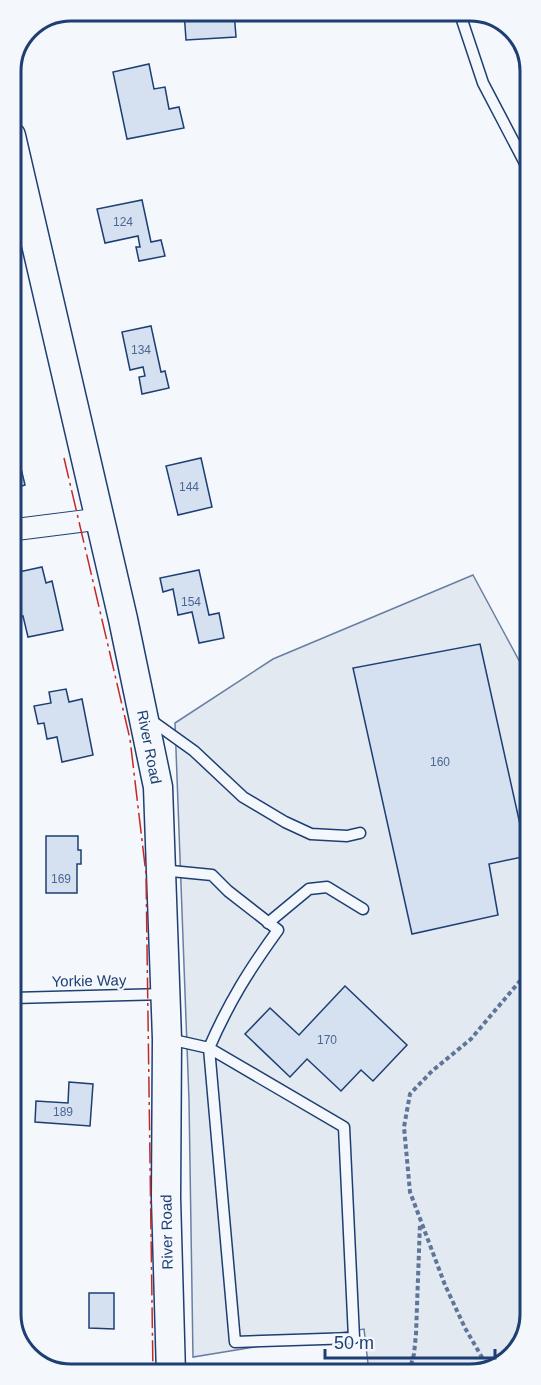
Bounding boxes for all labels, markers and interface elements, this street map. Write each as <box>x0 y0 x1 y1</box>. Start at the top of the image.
house number: 124 <box>113 215 133 229</box>
house number: 134 <box>131 343 151 357</box>
house number: 144 <box>179 480 199 494</box>
house number: 154 <box>181 595 201 609</box>
street label: River Road <box>134 708 165 785</box>
house number: 160 <box>430 755 450 769</box>
house number: 169 <box>51 872 71 886</box>
street label: Yorkie Way <box>51 971 127 990</box>
house number: 170 <box>317 1033 337 1047</box>
house number: 189 <box>53 1105 73 1119</box>
street label: River Road <box>157 1194 176 1270</box>
scale bar <box>325 1322 494 1360</box>
text: 50 m <box>334 1333 374 1353</box>

